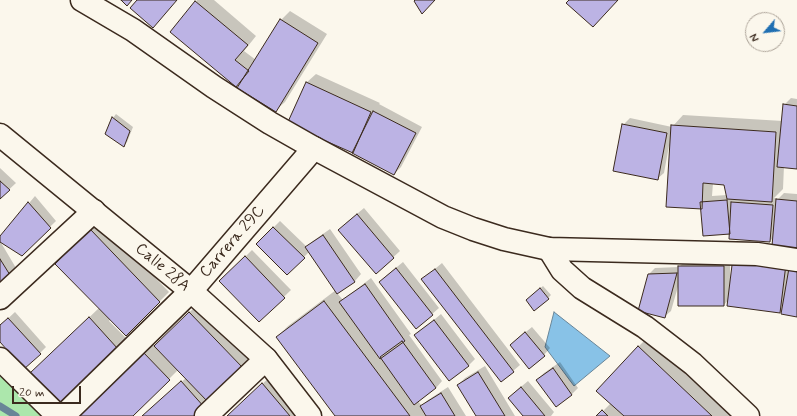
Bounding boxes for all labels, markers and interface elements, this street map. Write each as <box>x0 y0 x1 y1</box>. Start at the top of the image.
north arrow <box>745 12 785 52</box>
text: N <box>747 31 763 44</box>
street label: Carrera 29C <box>196 202 270 282</box>
street label: Calle 28A <box>131 240 193 296</box>
scale bar <box>14 378 83 404</box>
text: 20 m <box>19 385 45 401</box>

